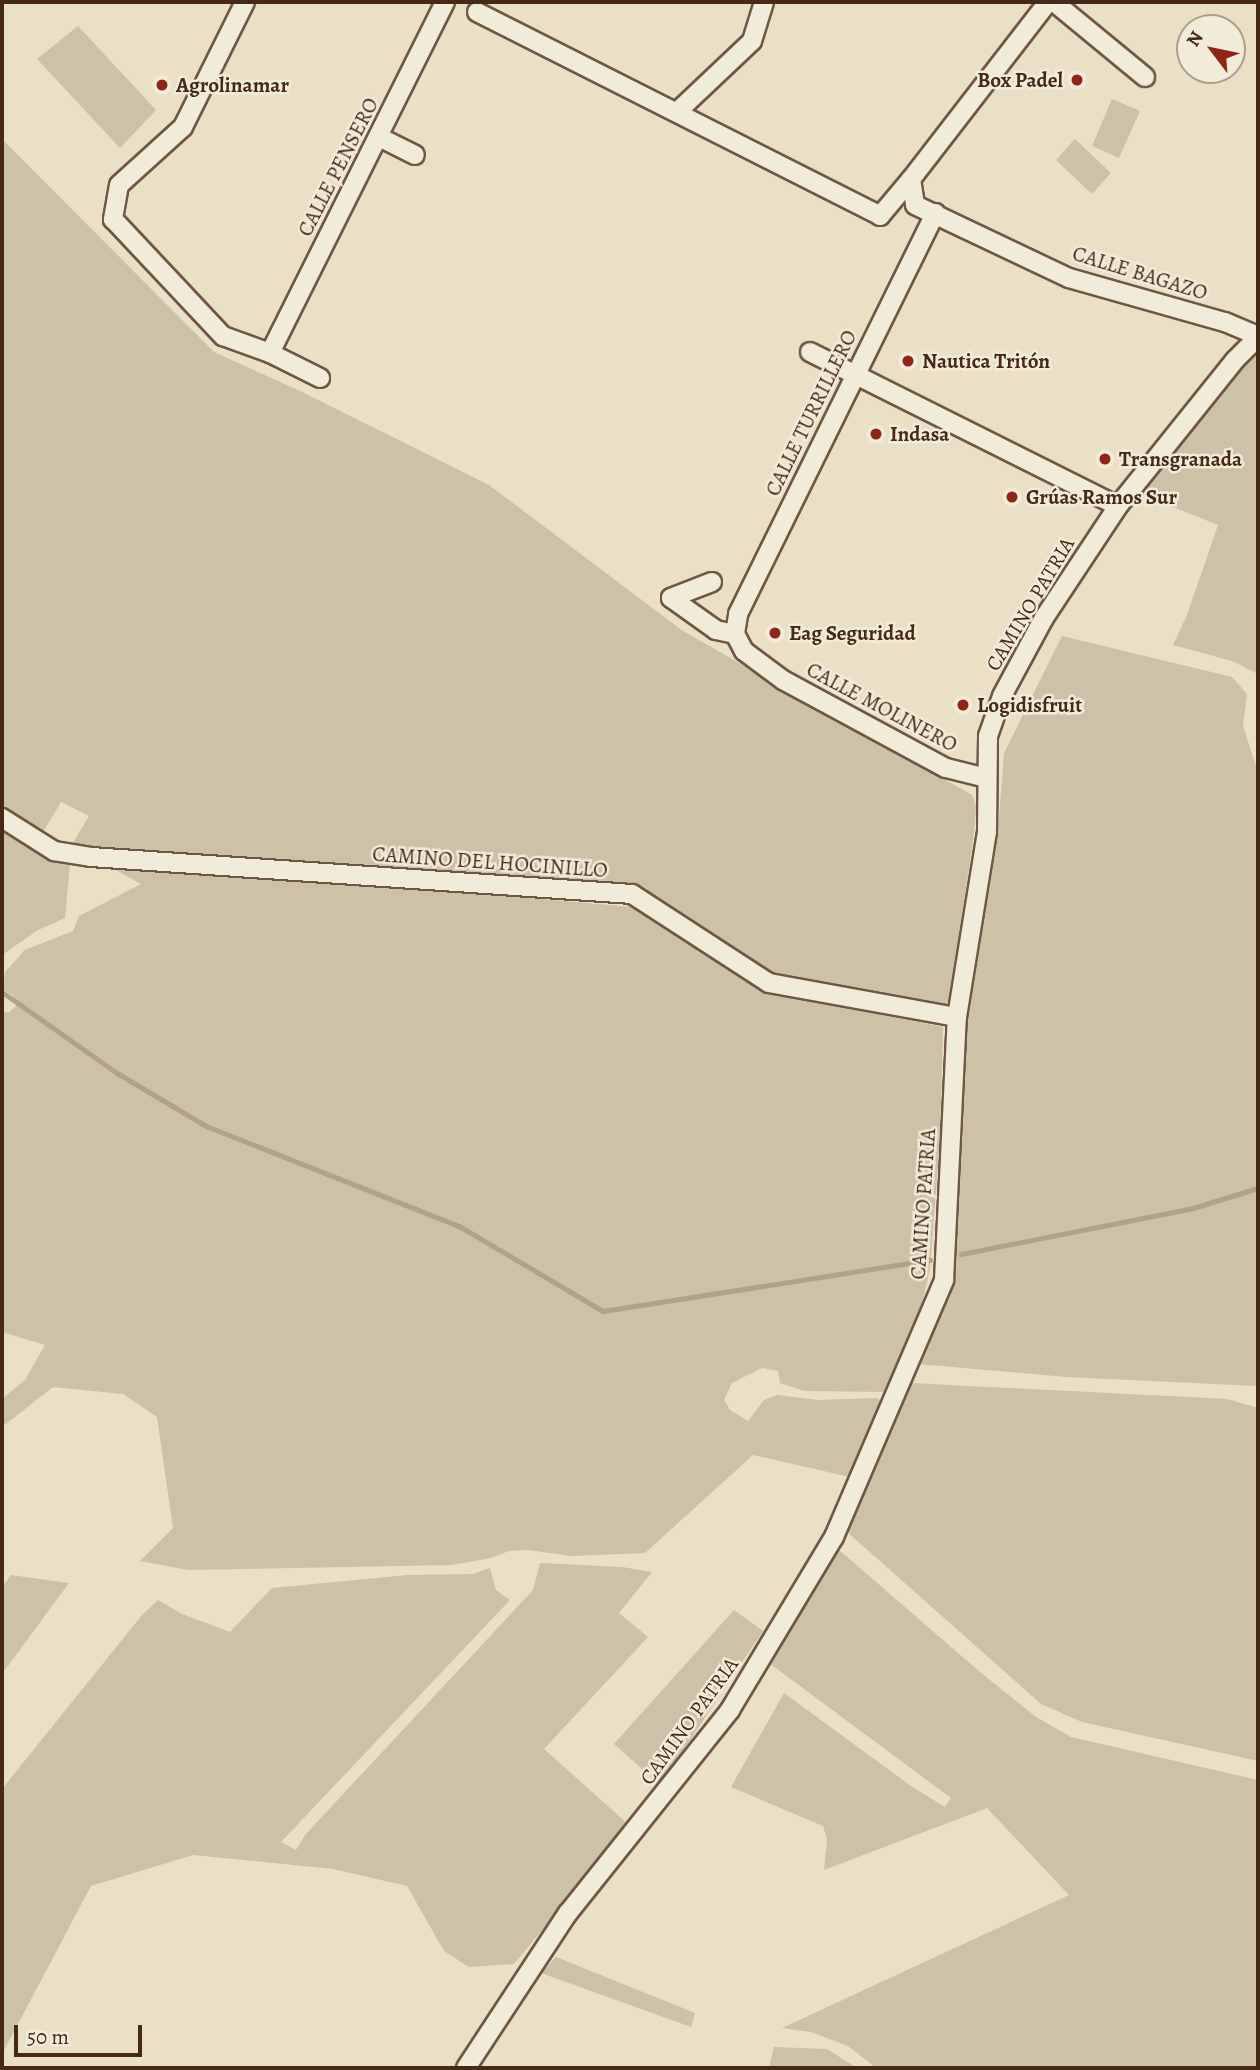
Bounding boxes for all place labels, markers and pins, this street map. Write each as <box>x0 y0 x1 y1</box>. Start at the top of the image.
place label: Box Padel <box>977 67 1063 93</box>
place label: Agrolinamar <box>176 72 289 98</box>
marker: Box Padel <box>1069 72 1085 88</box>
marker: Agrolinamar <box>154 77 170 93</box>
place label: Nautica Tritón <box>922 348 1050 374</box>
marker: Nautica Tritón <box>900 353 916 369</box>
place label: Indasa <box>890 421 949 447</box>
marker: Indasa <box>868 426 884 442</box>
place label: Transgranada <box>1119 446 1242 472</box>
marker: Transgranada <box>1097 451 1113 467</box>
place label: Grúas Ramos Sur <box>1026 484 1177 510</box>
marker: Grúas Ramos Sur <box>1004 489 1020 505</box>
place label: Eag Seguridad <box>789 620 916 646</box>
marker: Eag Seguridad <box>767 625 783 641</box>
place label: Logidisfruit <box>977 692 1082 718</box>
marker: Logidisfruit <box>955 697 971 713</box>

